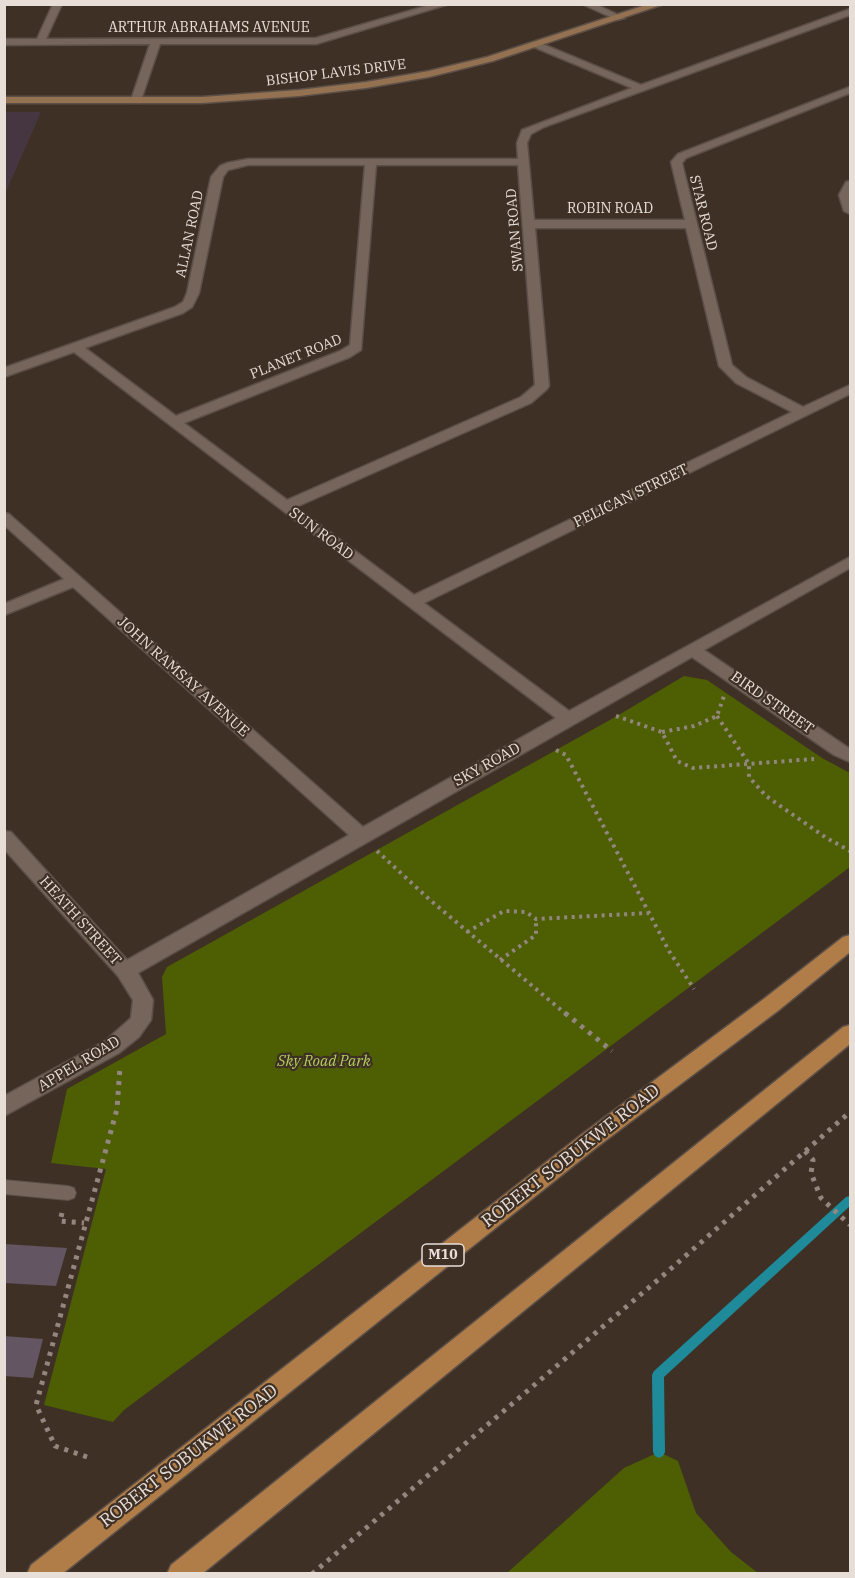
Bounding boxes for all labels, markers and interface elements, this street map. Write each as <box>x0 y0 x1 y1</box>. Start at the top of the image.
street label: ARTHUR ABRAHAMS AVENUE <box>108 20 310 36</box>
street label: BISHOP LAVIS DRIVE <box>265 56 407 90</box>
street label: STAR ROAD <box>686 174 720 252</box>
street label: SWAN ROAD <box>503 188 527 272</box>
street label: ALLAN ROAD <box>173 189 207 279</box>
street label: ROBIN ROAD <box>567 201 653 217</box>
street label: PLANET ROAD <box>248 331 344 383</box>
street label: PELICAN STREET <box>571 460 691 532</box>
street label: SUN ROAD <box>285 504 357 564</box>
street label: JOHN RAMSAY AVENUE <box>114 613 252 741</box>
street label: BIRD STREET <box>727 668 817 738</box>
street label: SKY ROAD <box>450 739 524 791</box>
street label: HEATH STREET <box>35 873 125 969</box>
street label: APPEL ROAD <box>35 1033 123 1095</box>
park label: Sky Road Park <box>277 1053 371 1071</box>
street label: ROBERT SOBUKWE ROAD <box>478 1080 664 1232</box>
road number: M10 <box>422 1244 464 1266</box>
street label: ROBERT SOBUKWE ROAD <box>96 1380 282 1532</box>

